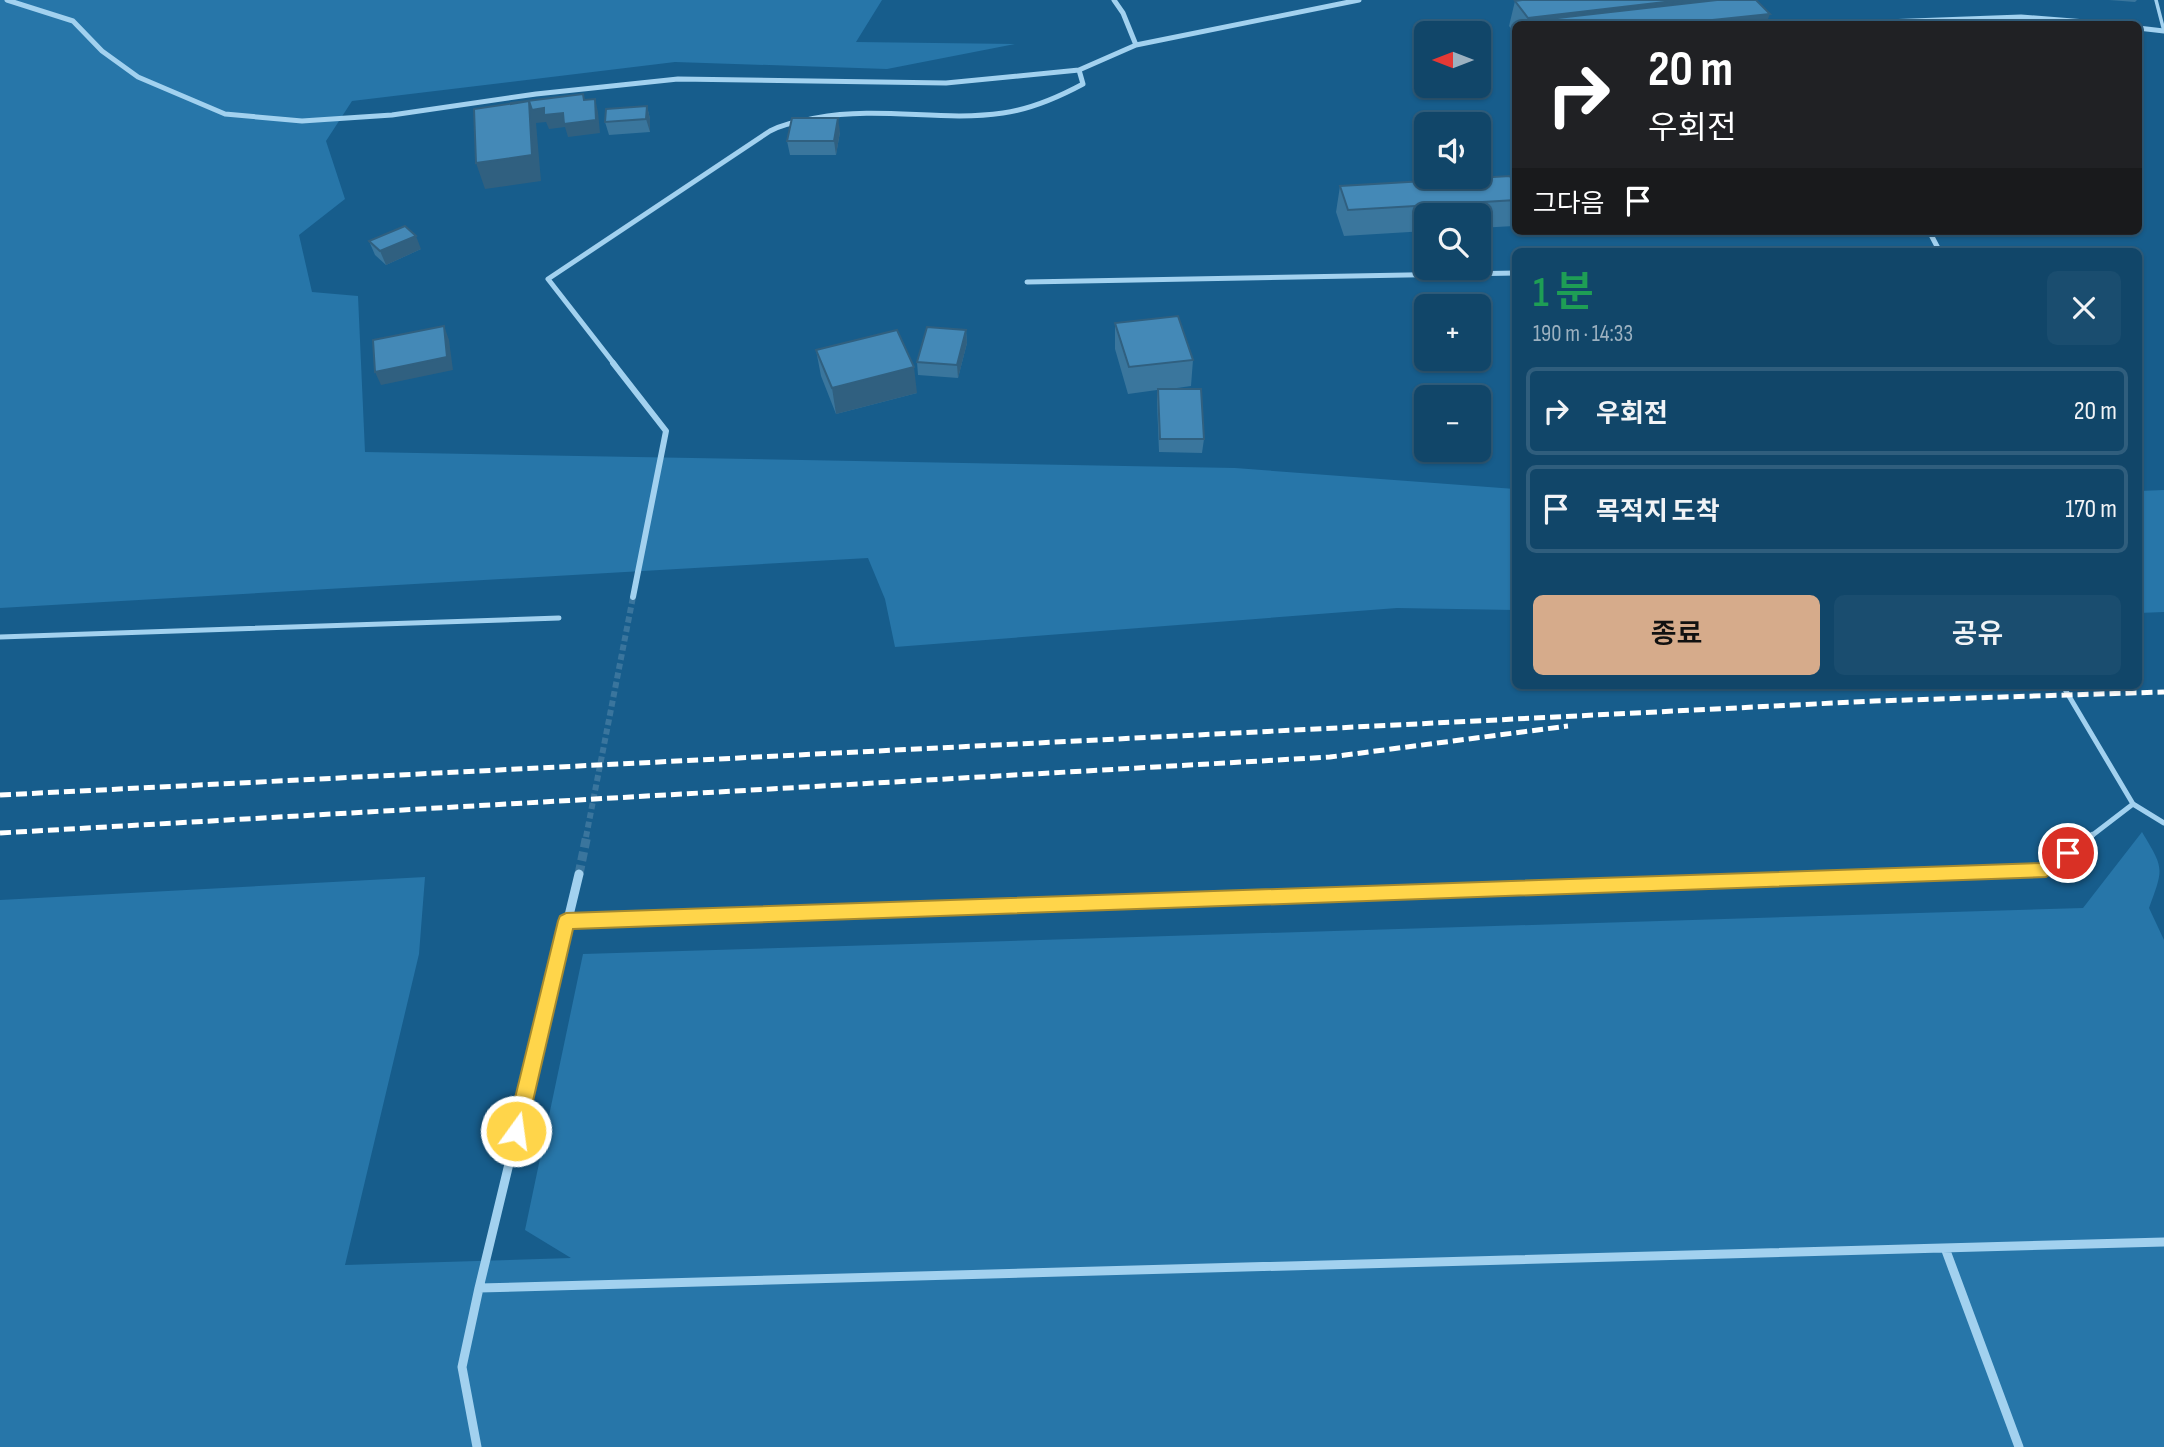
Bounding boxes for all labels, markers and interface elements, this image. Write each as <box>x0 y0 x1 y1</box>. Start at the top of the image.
north arrow <box>1414 21 1491 98</box>
map controls <box>1414 21 1491 462</box>
text: 20 m <box>1648 41 1733 100</box>
icon: right <box>1533 49 1624 140</box>
text: 우회전 <box>1648 109 1736 148</box>
button: sound <box>1414 112 1491 189</box>
icon: arrive <box>1619 182 1657 220</box>
text: 그다음 <box>1533 189 1605 220</box>
button: search <box>1414 203 1491 280</box>
text: 1 분 <box>1533 268 1594 319</box>
button: close <box>2047 271 2121 345</box>
button: + <box>1414 294 1491 371</box>
text: 190 m · 14:33 <box>1533 320 1633 348</box>
button: − <box>1414 385 1491 462</box>
icon: right <box>1537 392 1575 430</box>
text: 20 m <box>2074 396 2117 427</box>
text: 우회전 <box>1596 399 1668 430</box>
icon: arrive <box>1537 490 1575 528</box>
text: 170 m <box>2065 494 2117 525</box>
text: 목적지 도착 <box>1596 497 1720 528</box>
button: 종료 <box>1533 595 1820 675</box>
button: 공유 <box>1834 595 2121 675</box>
pin <box>2038 823 2098 883</box>
icon: arrive <box>2049 834 2087 872</box>
position arrow <box>479 1094 553 1168</box>

